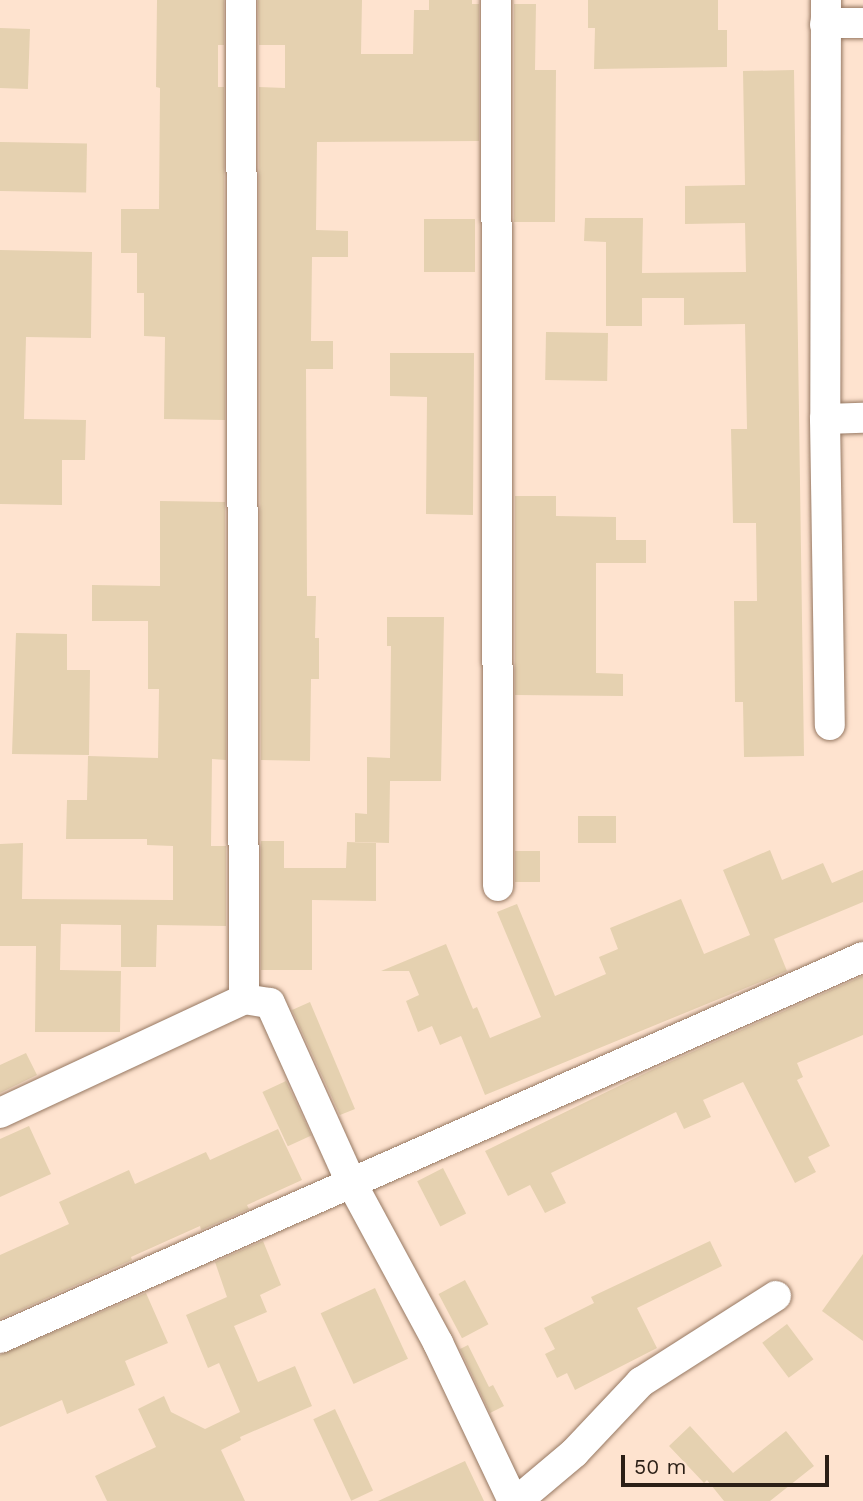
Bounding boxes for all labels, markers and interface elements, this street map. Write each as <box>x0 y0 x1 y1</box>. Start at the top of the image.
scale bar <box>625 1442 833 1486</box>
text: 50 m <box>634 1454 686 1479</box>

